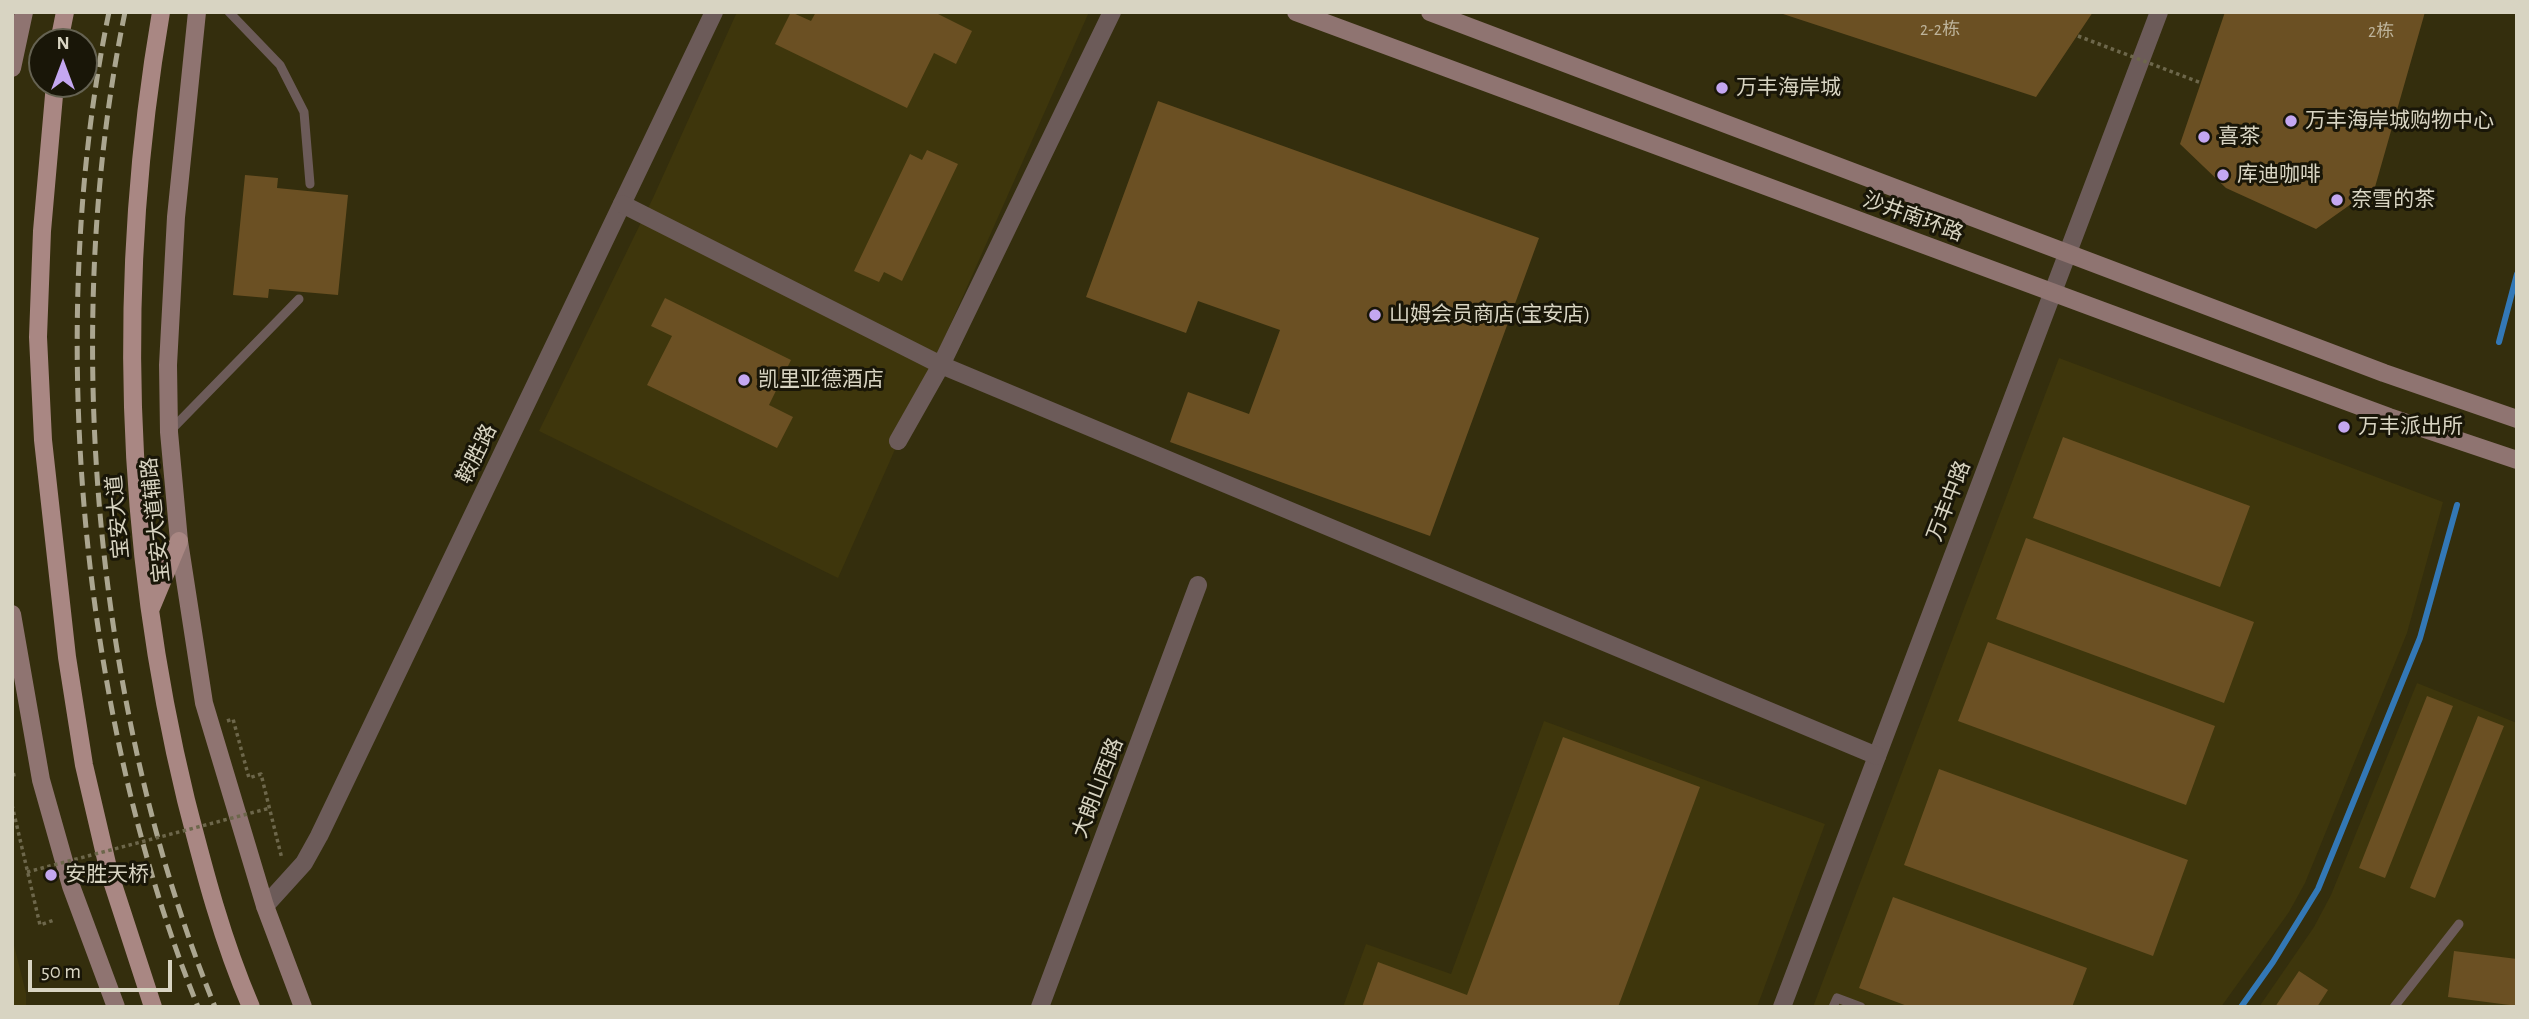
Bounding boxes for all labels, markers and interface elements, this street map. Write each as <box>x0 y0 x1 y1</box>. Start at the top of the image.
house number: 2-2栋 <box>1920 19 1960 41</box>
house number: 2栋 <box>2368 21 2394 43</box>
north arrow <box>28 28 98 98</box>
text: N <box>56 34 70 53</box>
place label: 万丰海岸城 <box>1736 75 1841 101</box>
marker: 万丰海岸城 <box>1714 80 1730 96</box>
place label: 万丰海岸城购物中心 <box>2305 108 2494 134</box>
marker: 万丰海岸城购物中心 <box>2283 113 2299 129</box>
place label: 喜茶 <box>2218 124 2260 150</box>
marker: 喜茶 <box>2196 129 2212 145</box>
place label: 库迪咖啡 <box>2237 162 2321 188</box>
marker: 库迪咖啡 <box>2215 167 2231 183</box>
street label: 沙井南环路 <box>1859 187 1967 247</box>
place label: 奈雪的茶 <box>2351 187 2435 213</box>
marker: 奈雪的茶 <box>2329 192 2345 208</box>
place label: 山姆会员商店(宝安店) <box>1389 302 1590 328</box>
marker: 山姆会员商店(宝安店) <box>1367 307 1383 323</box>
place label: 凯里亚德酒店 <box>758 367 884 393</box>
marker: 凯里亚德酒店 <box>736 372 752 388</box>
place label: 万丰派出所 <box>2358 414 2463 440</box>
marker: 万丰派出所 <box>2336 419 2352 435</box>
street label: 鞍胜路 <box>452 420 502 488</box>
street label: 宝安大道辅路 <box>137 456 175 584</box>
street label: 万丰中路 <box>1922 457 1976 545</box>
street label: 宝安大道 <box>102 474 134 560</box>
street label: 大朗山西路 <box>1067 734 1129 842</box>
place label: 安胜天桥 <box>65 862 149 888</box>
marker: 安胜天桥 <box>43 867 59 883</box>
scale bar <box>32 946 175 990</box>
text: 50 m <box>41 961 81 982</box>

